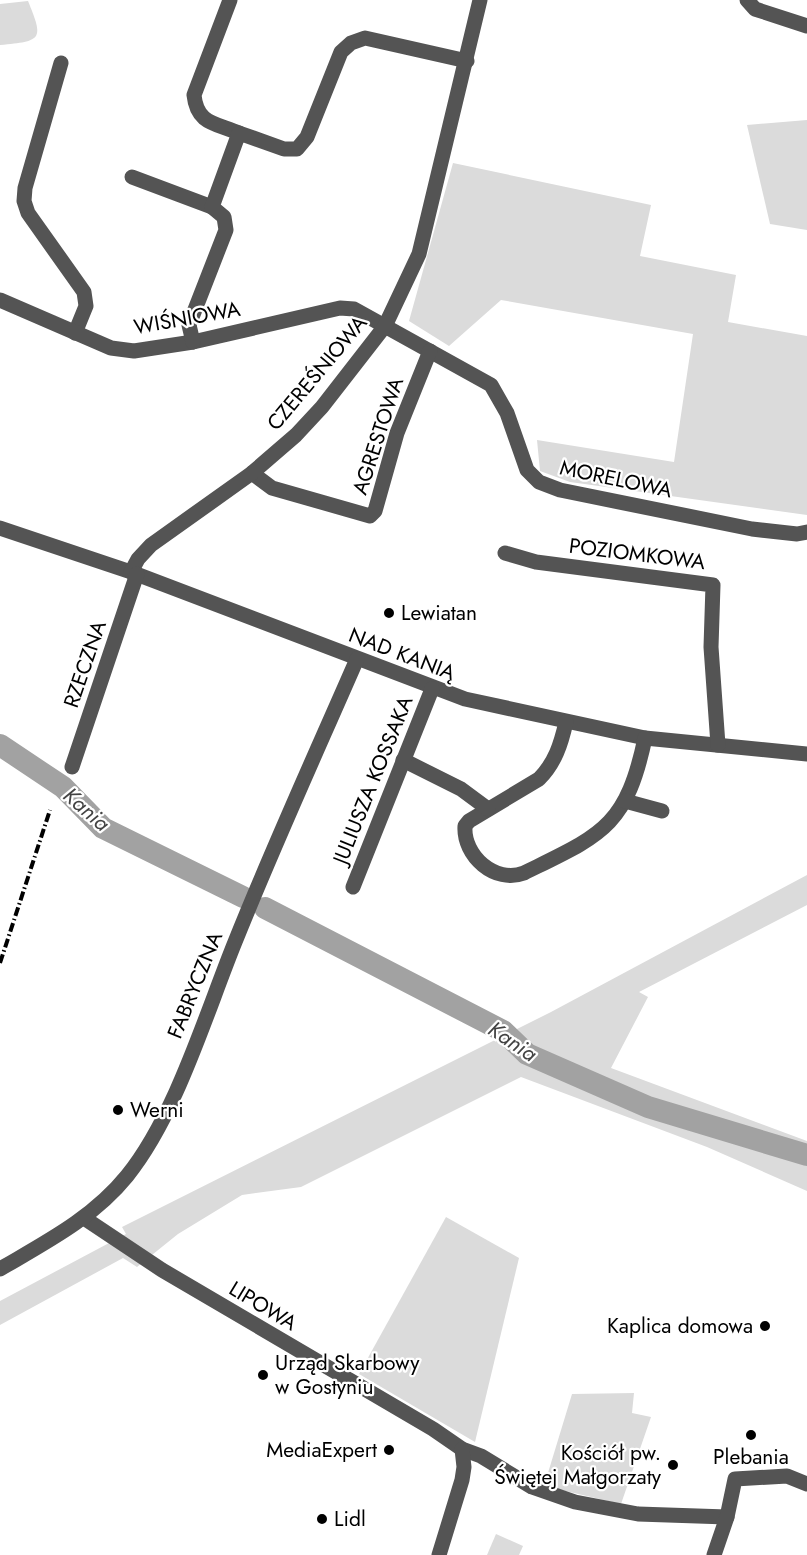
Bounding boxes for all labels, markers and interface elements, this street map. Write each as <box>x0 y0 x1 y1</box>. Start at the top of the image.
street label: WIŚNIOWA <box>132 294 243 342</box>
street label: CZEREŚNIOWA <box>260 309 374 437</box>
street label: AGRESTOWA <box>345 373 411 498</box>
street label: MORELOWA <box>557 452 675 506</box>
street label: POZIOMKOWA <box>567 531 707 577</box>
place label: Lewiatan <box>401 598 477 628</box>
marker: Lewiatan <box>382 606 396 620</box>
street label: RZECZNA <box>56 616 114 712</box>
street label: NAD KANIĄ <box>344 620 461 688</box>
street label: JULIUSZA KOSSAKA <box>324 691 420 871</box>
water label: Kania <box>56 779 118 839</box>
street label: FABRYCZNA <box>160 927 230 1043</box>
water label: Kania <box>482 1013 544 1069</box>
place label: Werni <box>130 1095 184 1125</box>
marker: Werni <box>111 1103 125 1117</box>
street label: LIPOWA <box>223 1274 303 1338</box>
place label: Kaplica domowa <box>607 1311 753 1341</box>
marker: Kaplica domowa <box>758 1319 772 1333</box>
place label: Urząd Skarbowy w Gostyniu <box>275 1348 420 1402</box>
marker: Urząd Skarbowy w Gostyniu <box>256 1368 270 1382</box>
marker: Plebania <box>744 1428 758 1442</box>
place label: MediaExpert <box>266 1435 377 1465</box>
place label: Kościół pw. Świętej Małgorzaty <box>494 1438 662 1492</box>
place label: Plebania <box>713 1442 789 1472</box>
marker: MediaExpert <box>382 1443 396 1457</box>
marker: Kościół pw. Świętej Małgorzaty <box>666 1458 680 1472</box>
place label: Lidl <box>334 1504 366 1534</box>
marker: Lidl <box>315 1512 329 1526</box>

